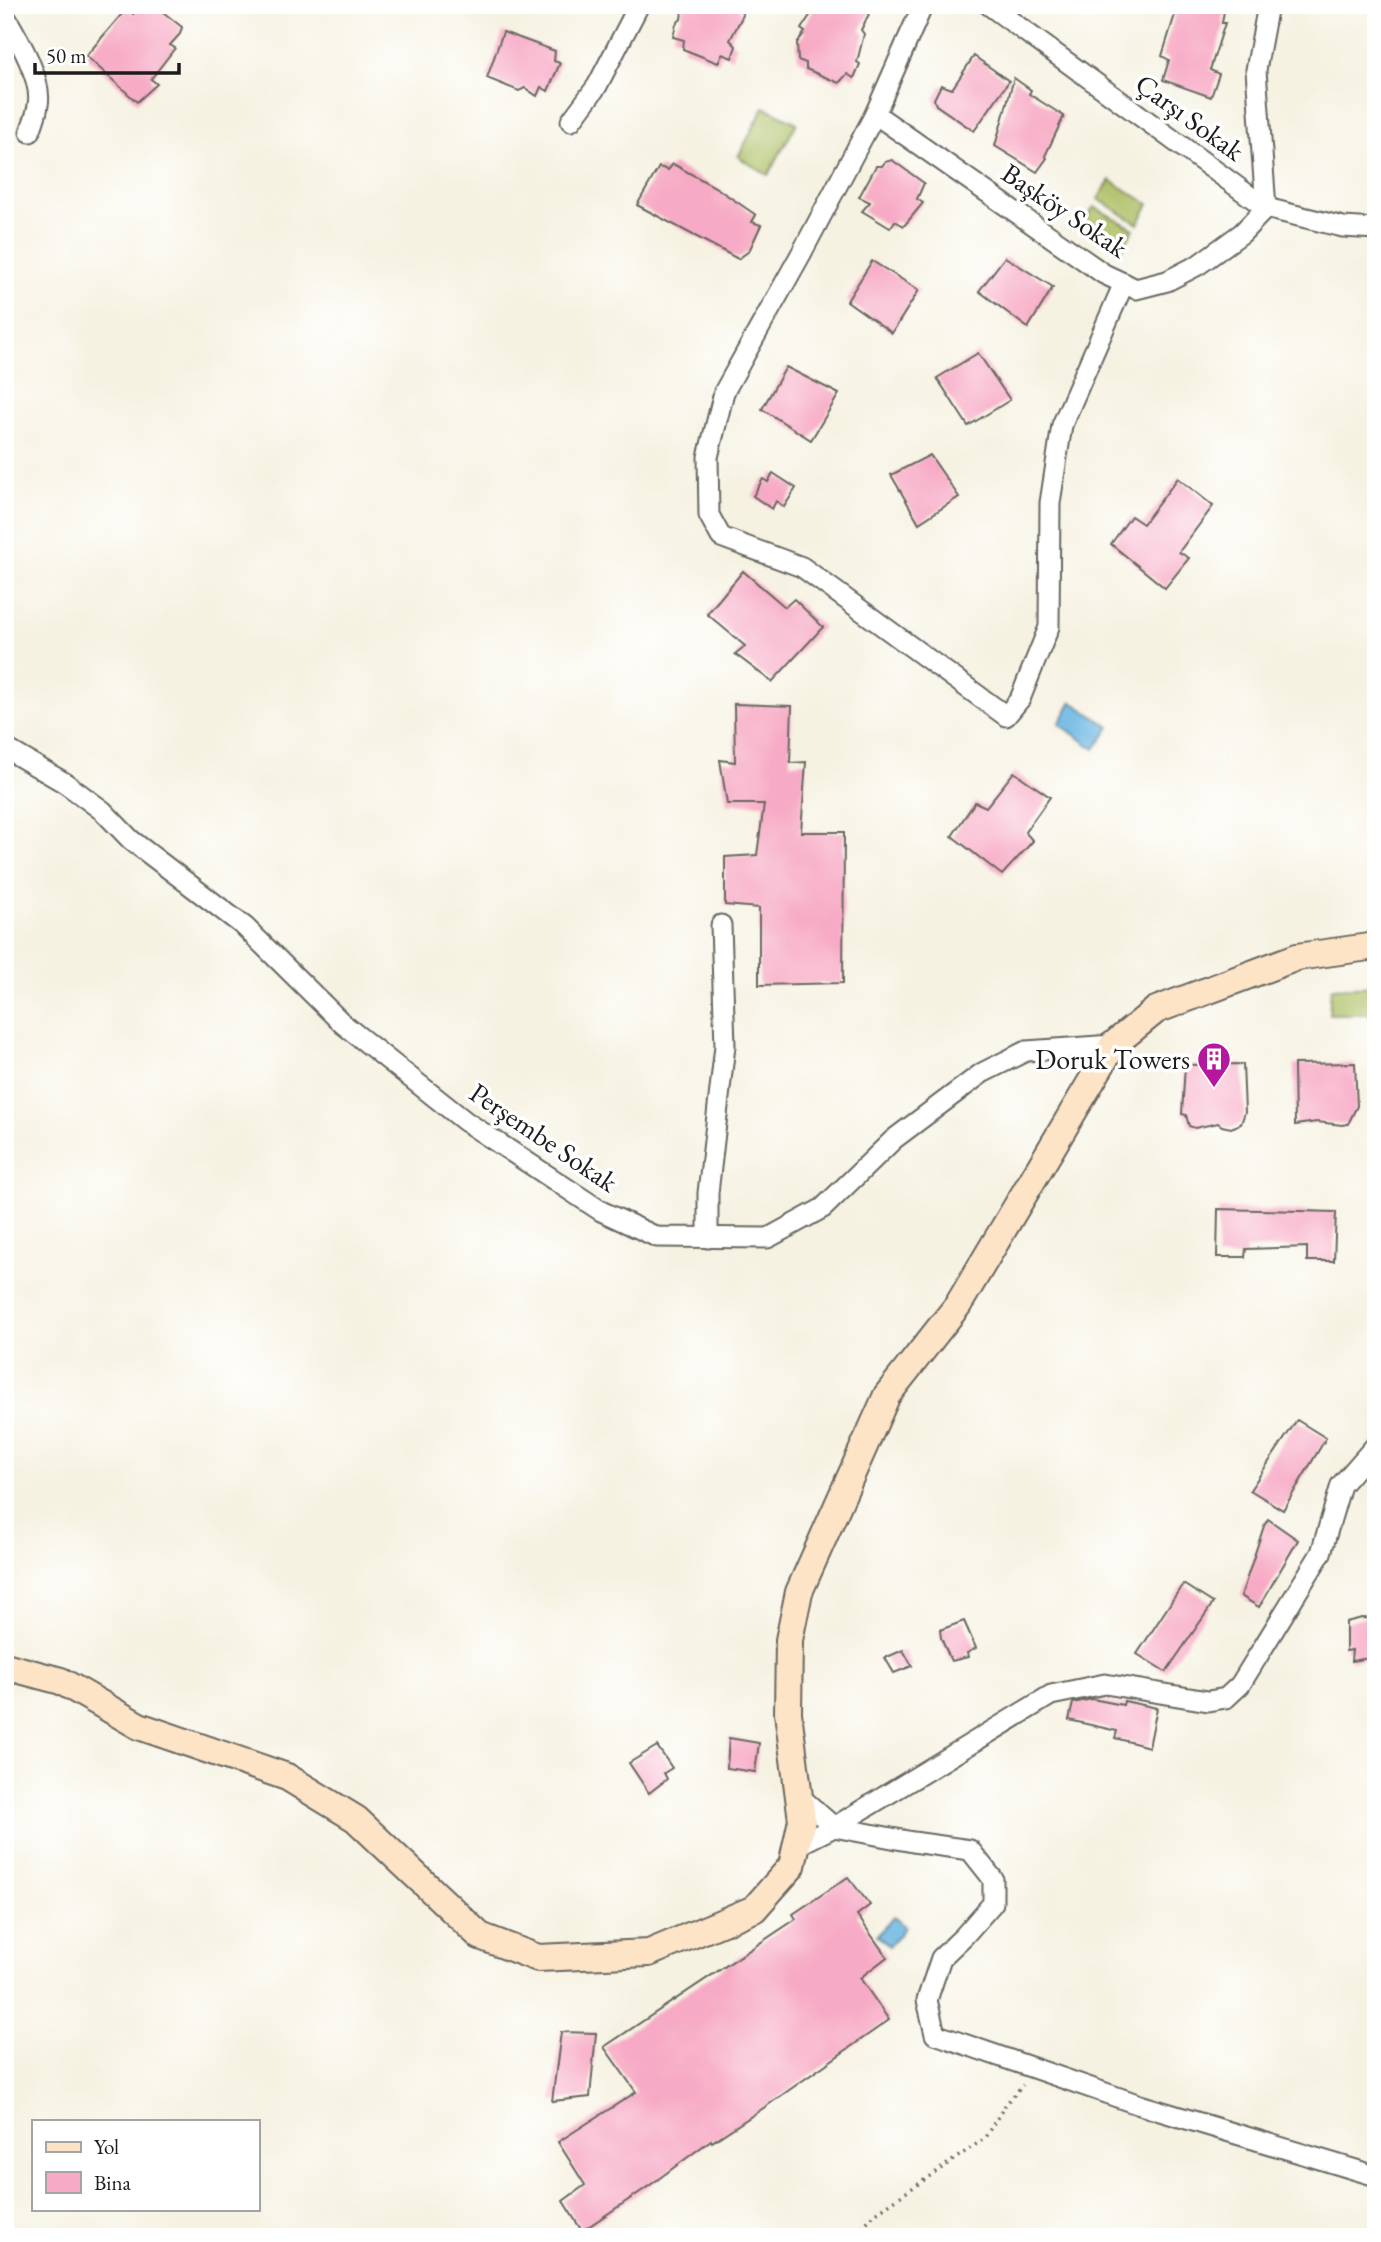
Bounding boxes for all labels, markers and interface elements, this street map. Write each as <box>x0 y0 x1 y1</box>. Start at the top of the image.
scale bar <box>35 32 178 76</box>
text: 50 m <box>46 42 87 69</box>
street label: Çarşı Sokak <box>1129 65 1252 169</box>
street label: Başköy Sokak <box>995 155 1136 266</box>
building icon: Doruk Towers <box>1195 1040 1233 1089</box>
place label: Doruk Towers <box>1035 1041 1190 1077</box>
street label: Perşembe Sokak <box>463 1074 626 1200</box>
legend <box>32 2120 259 2210</box>
text: Yol <box>94 2133 119 2160</box>
text: Bina <box>94 2169 132 2196</box>

